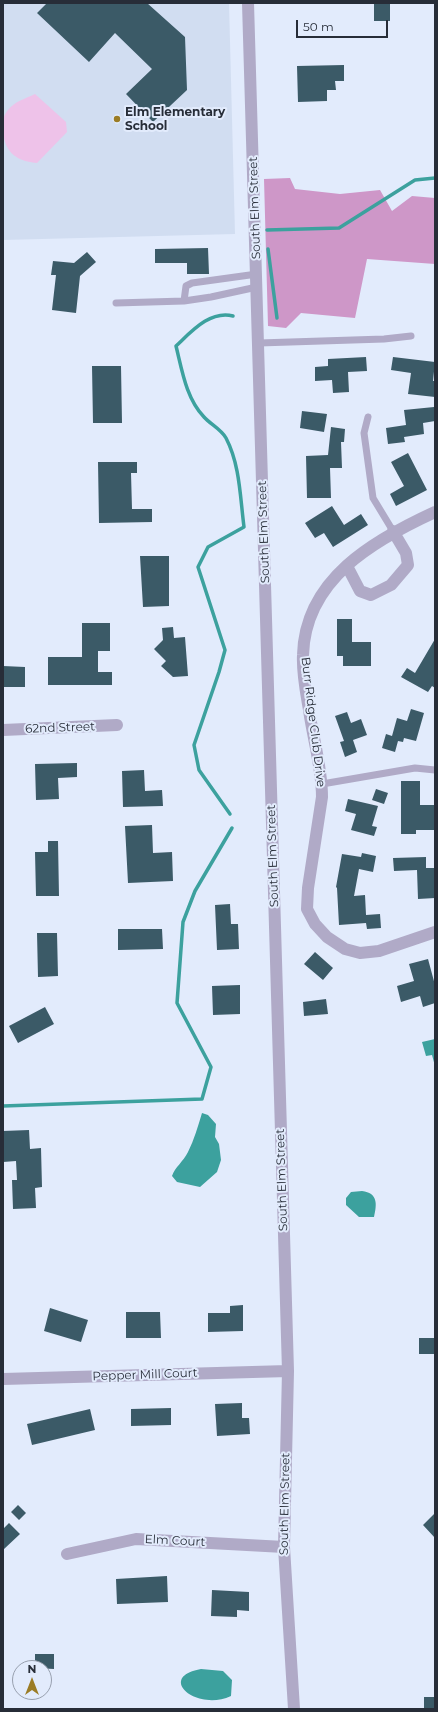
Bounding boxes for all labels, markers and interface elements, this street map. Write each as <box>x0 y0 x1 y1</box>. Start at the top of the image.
scale bar <box>298 12 390 38</box>
text: 50 m <box>303 19 334 34</box>
place label: Elm Elementary School <box>125 105 225 133</box>
marker: Elm Elementary School <box>112 114 122 124</box>
street label: South Elm Street <box>246 157 264 259</box>
street label: South Elm Street <box>255 481 273 583</box>
street label: Burr Ridge Club Drive <box>298 656 328 788</box>
street label: 62nd Street <box>25 720 95 736</box>
street label: South Elm Street <box>264 805 282 907</box>
street label: South Elm Street <box>273 1129 291 1231</box>
street label: Pepper Mill Court <box>92 1366 198 1384</box>
street label: South Elm Street <box>277 1453 293 1555</box>
street label: Elm Court <box>144 1532 206 1550</box>
north arrow <box>12 1660 52 1700</box>
text: N <box>28 1662 36 1676</box>

